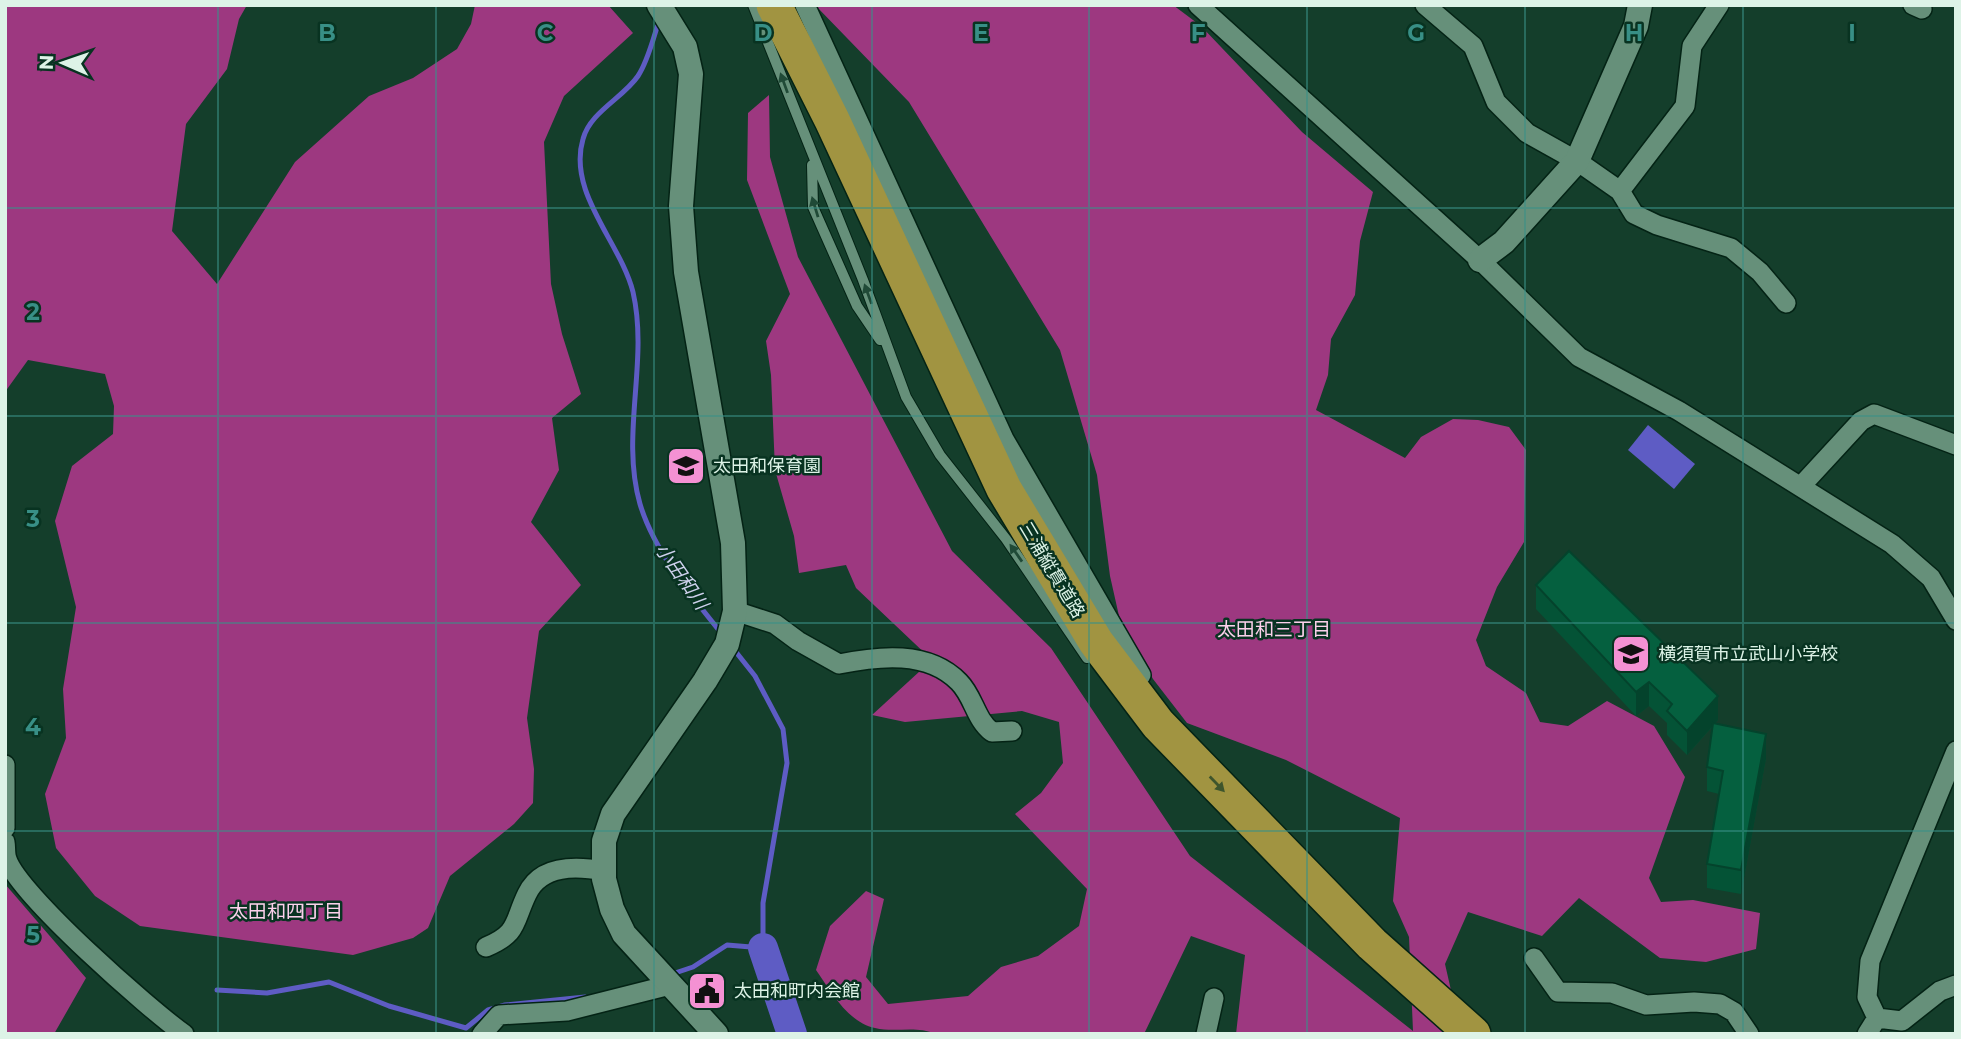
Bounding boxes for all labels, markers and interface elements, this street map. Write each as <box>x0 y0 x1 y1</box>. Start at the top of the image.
text: B <box>318 19 336 47</box>
text: C <box>537 19 554 47</box>
text: D <box>754 19 773 47</box>
text: E <box>973 19 989 47</box>
text: F <box>1191 19 1206 47</box>
text: G <box>1407 19 1425 47</box>
text: H <box>1625 19 1643 47</box>
text: I <box>1848 19 1856 47</box>
north arrow <box>28 28 98 98</box>
text: N <box>35 54 58 71</box>
one-way arrow <box>778 72 789 93</box>
one-way arrow <box>809 197 819 218</box>
one-way arrow <box>862 283 873 304</box>
text: 2 <box>26 298 40 326</box>
school or university icon: 太田和保育園 <box>665 445 707 487</box>
place label: 太田和保育園 <box>713 455 821 477</box>
text: 3 <box>25 505 40 533</box>
street label: 三浦縦貫道路 <box>1015 518 1089 622</box>
water label: 小田和川 <box>650 539 714 616</box>
one-way arrow <box>1009 543 1022 563</box>
district label: 太田和三丁目 <box>1217 618 1331 641</box>
school or university icon: 横須賀市立武山小学校 <box>1610 633 1652 675</box>
place label: 横須賀市立武山小学校 <box>1658 643 1838 665</box>
text: 4 <box>25 713 41 741</box>
one-way arrow <box>1209 775 1225 792</box>
district label: 太田和四丁目 <box>229 900 343 923</box>
text: 5 <box>26 921 40 949</box>
public building icon: 太田和町内会館 <box>686 970 728 1012</box>
place label: 太田和町内会館 <box>734 980 860 1002</box>

